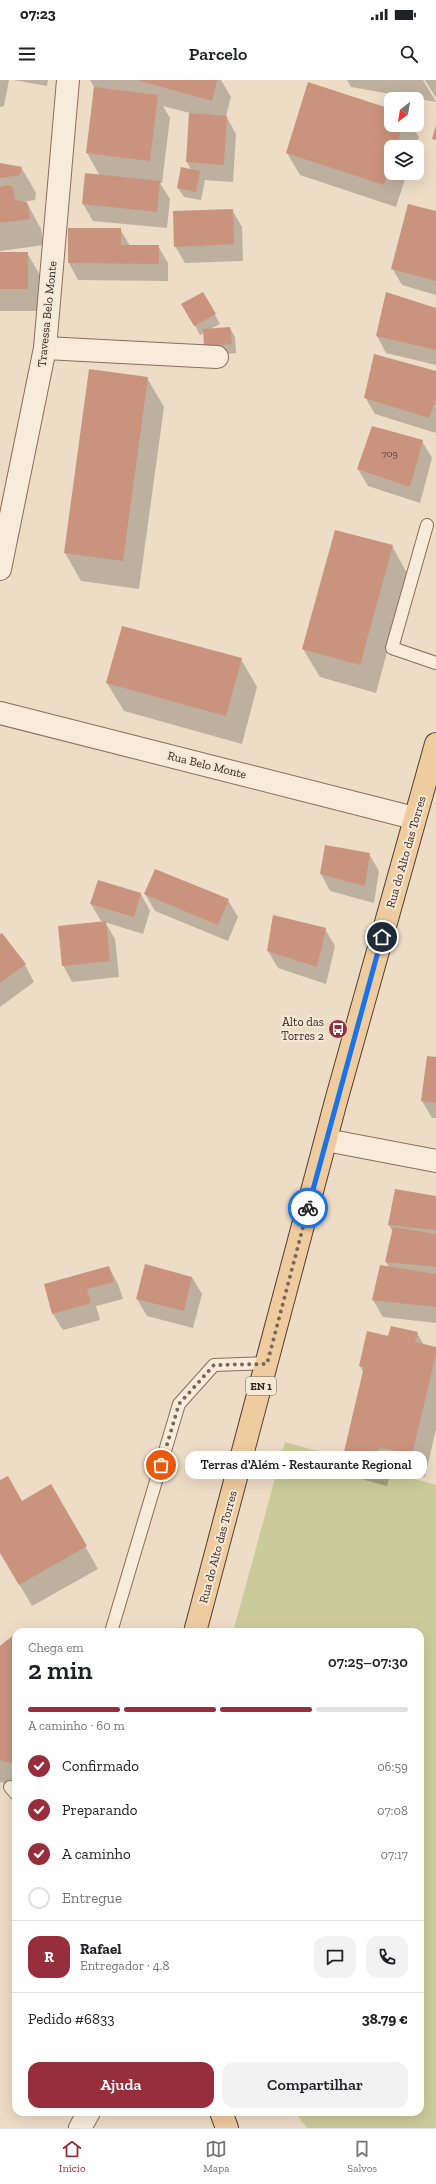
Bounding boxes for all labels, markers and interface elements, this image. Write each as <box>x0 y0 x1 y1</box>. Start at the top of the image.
text: 07:23 <box>20 5 56 23</box>
icon: menu <box>16 43 38 65</box>
text: Parcelo <box>189 43 247 65</box>
icon: search <box>398 43 420 65</box>
north arrow <box>384 92 424 132</box>
map controls <box>384 92 424 180</box>
button: layers <box>384 140 424 180</box>
street label: Travessa Belo Monte <box>34 260 60 368</box>
house number: 709 <box>382 448 398 460</box>
street label: Rua Belo Monte <box>166 748 248 782</box>
street label: Rua do Alto das Torres <box>383 794 429 910</box>
pin <box>365 920 399 954</box>
icon: home <box>371 926 393 948</box>
place label: Alto das Torres 2 <box>281 1015 324 1043</box>
bus stop icon: Alto das Torres 2 <box>327 1018 349 1040</box>
courier <box>288 1188 328 1228</box>
icon: bike <box>297 1197 319 1219</box>
road number: EN 1 <box>246 1377 276 1395</box>
pin <box>144 1448 178 1482</box>
callout: Terras d'Além - Restaurante Regional <box>185 1451 427 1479</box>
icon: bag <box>150 1454 172 1476</box>
text: Terras d'Além - Restaurante Regional <box>201 1457 412 1472</box>
street label: Rua do Alto das Torres <box>196 1489 240 1605</box>
text: Chega em <box>28 1640 83 1655</box>
text: 07:25–07:30 <box>328 1653 408 1671</box>
text: 2 min <box>28 1654 92 1686</box>
text: A caminho · 60 m <box>28 1718 125 1733</box>
icon: check <box>28 1755 50 1777</box>
text: Confirmado <box>62 1757 139 1775</box>
text: 06:59 <box>377 1759 408 1774</box>
icon: check <box>28 1799 50 1821</box>
text: Preparando <box>62 1801 138 1819</box>
text: 07:08 <box>377 1803 408 1818</box>
icon: check <box>28 1843 50 1865</box>
text: A caminho <box>62 1845 131 1863</box>
text: 07:17 <box>381 1847 408 1862</box>
text: Entregue <box>62 1889 122 1907</box>
button: chat <box>314 1936 356 1978</box>
button: phone <box>366 1936 408 1978</box>
text: Rafael <box>80 1940 121 1958</box>
text: R <box>44 1948 54 1966</box>
text: Entregador · 4.8 <box>80 1958 169 1973</box>
text: Pedido #6833 <box>28 2010 115 2028</box>
text: 38.79 € <box>362 2010 408 2028</box>
button: Ajuda <box>28 2062 214 2108</box>
button: Compartilhar <box>222 2062 408 2108</box>
tab: Início <box>59 2138 86 2175</box>
tab: Mapa <box>203 2138 230 2175</box>
tab: Salvos <box>347 2138 377 2175</box>

